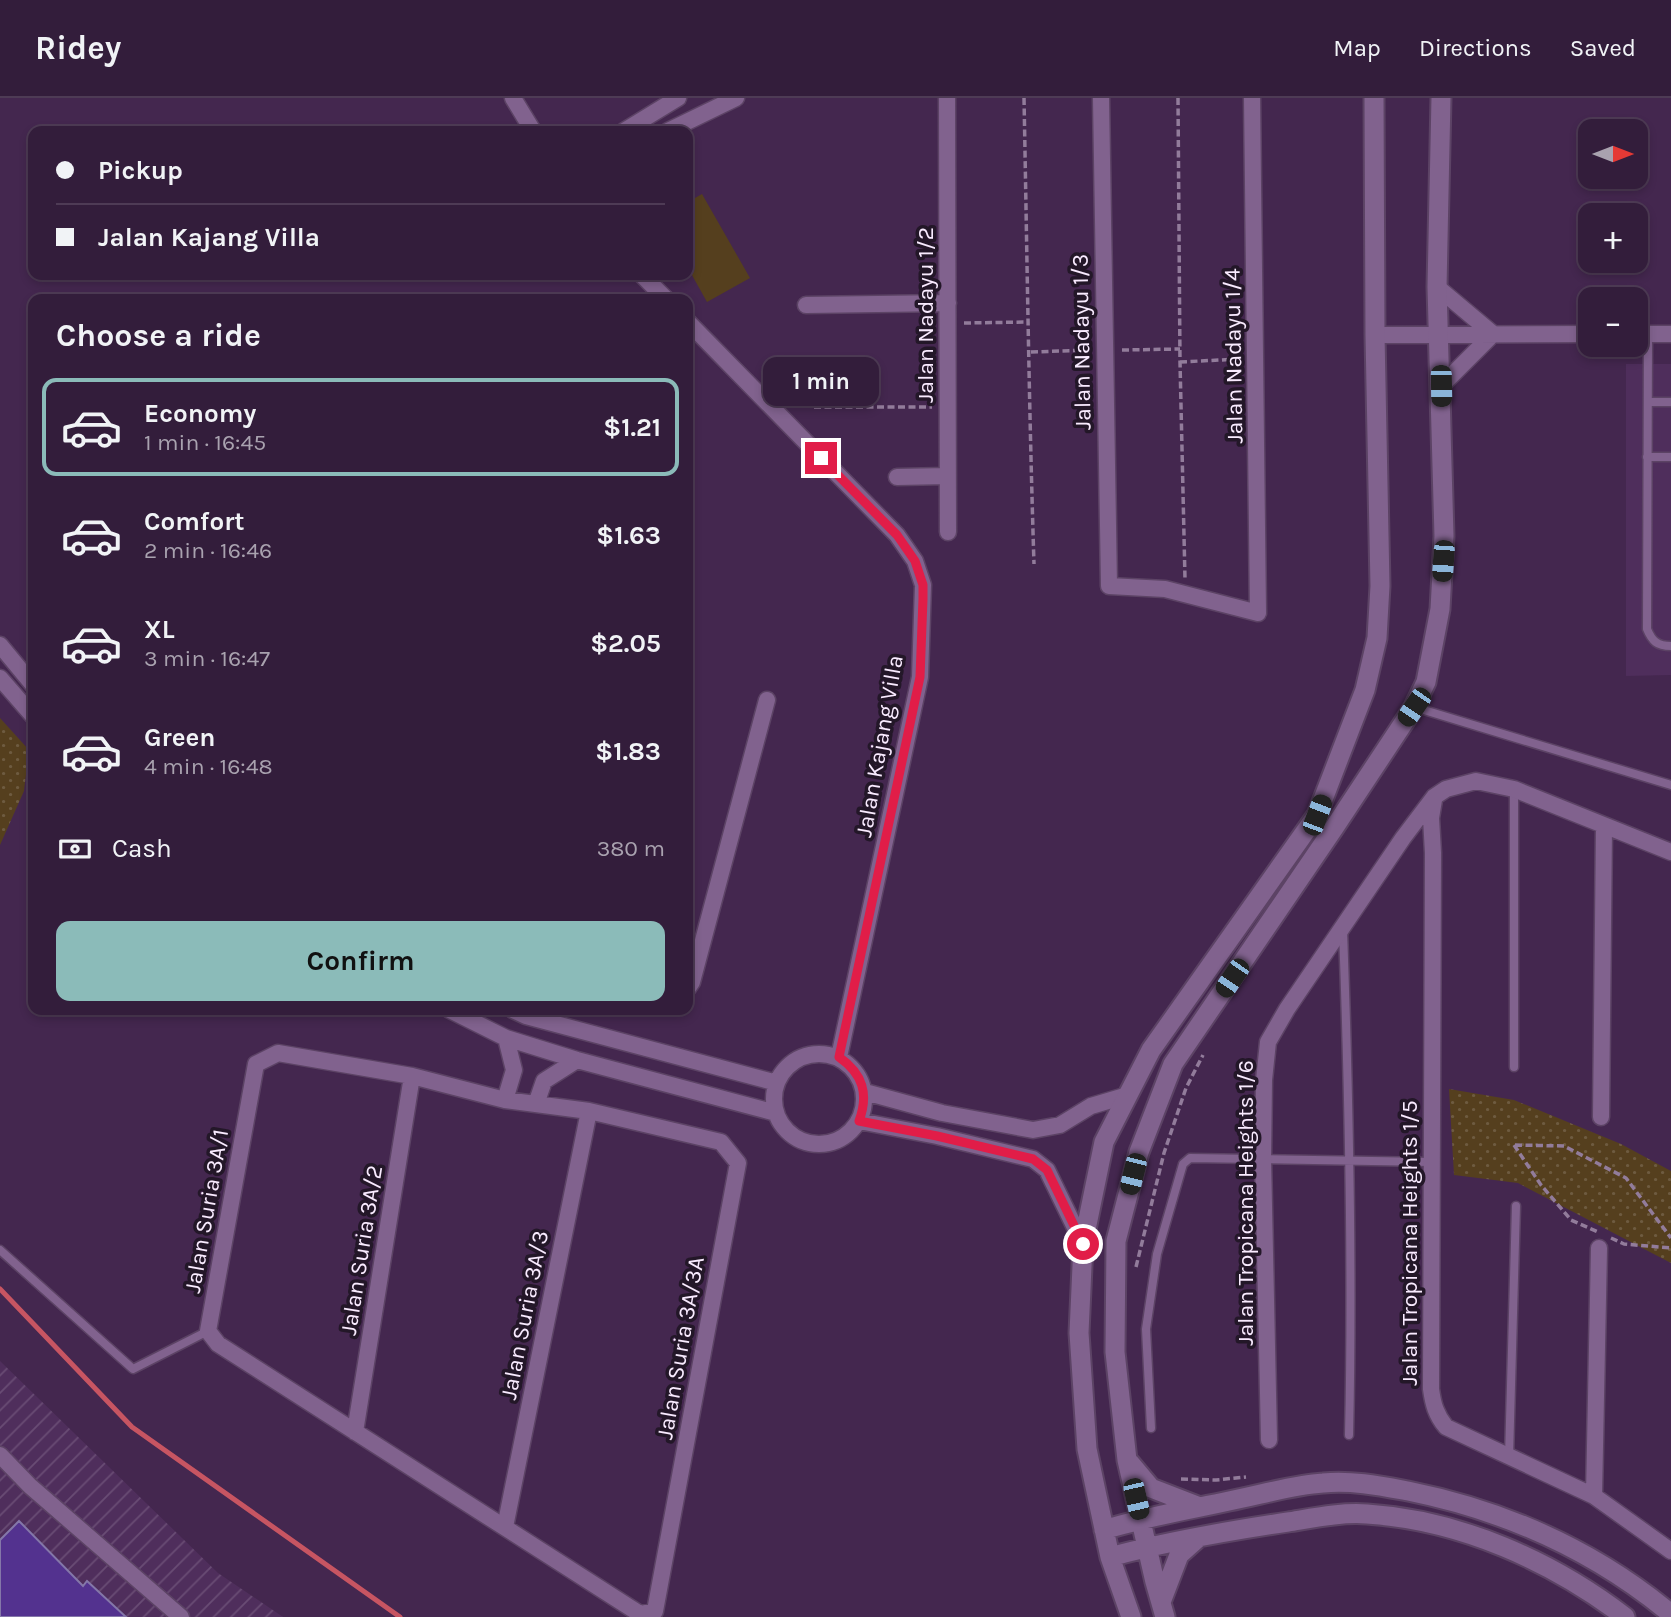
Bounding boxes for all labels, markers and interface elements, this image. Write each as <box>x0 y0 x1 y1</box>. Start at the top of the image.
text: Ridey <box>35 29 121 67</box>
text: Map <box>1333 34 1381 62</box>
text: Directions <box>1419 34 1532 62</box>
text: Saved <box>1570 34 1636 62</box>
north arrow <box>1578 119 1648 189</box>
map controls <box>1578 119 1648 357</box>
text: Pickup <box>98 155 183 186</box>
button: + <box>1578 203 1648 273</box>
text: Jalan Kajang Villa <box>98 222 320 253</box>
street label: Jalan Nadayu 1/2 <box>912 227 939 403</box>
street label: Jalan Nadayu 1/3 <box>1066 254 1097 430</box>
street label: Jalan Nadayu 1/4 <box>1218 268 1249 444</box>
button: − <box>1578 287 1648 357</box>
text: Choose a ride <box>56 317 261 354</box>
callout: 1 min <box>763 356 879 406</box>
car <box>1431 365 1452 407</box>
text: 1 min <box>792 368 850 395</box>
icon: car <box>60 396 123 459</box>
text: Economy <box>144 398 256 429</box>
text: $1.21 <box>603 412 661 443</box>
text: 1 min · 16:45 <box>144 429 266 456</box>
route end <box>805 442 837 474</box>
icon: car <box>60 504 123 567</box>
text: Comfort <box>144 506 245 537</box>
text: $1.63 <box>596 520 661 551</box>
text: 2 min · 16:46 <box>144 537 272 564</box>
car <box>1432 539 1455 583</box>
icon: car <box>60 612 123 675</box>
text: XL <box>144 614 175 645</box>
text: $2.05 <box>590 628 661 659</box>
text: 3 min · 16:47 <box>144 645 270 672</box>
street label: Jalan Kajang Villa <box>850 653 909 839</box>
car <box>1394 684 1435 730</box>
icon: car <box>60 720 123 783</box>
text: Green <box>144 722 216 753</box>
text: $1.83 <box>595 736 661 767</box>
text: 4 min · 16:48 <box>144 753 273 780</box>
car <box>1300 792 1335 838</box>
icon: cash <box>56 830 94 868</box>
text: Cash <box>112 833 172 864</box>
text: 380 m <box>597 835 665 862</box>
button: Confirm <box>56 921 665 1001</box>
car <box>1212 955 1253 1001</box>
street label: Jalan Tropicana Heights 1/6 <box>1232 1060 1259 1346</box>
street label: Jalan Tropicana Heights 1/5 <box>1396 1100 1423 1386</box>
street label: Jalan Suria 3A/1 <box>179 1127 234 1295</box>
car <box>1118 1151 1149 1197</box>
street label: Jalan Suria 3A/2 <box>335 1163 388 1337</box>
street label: Jalan Suria 3A/3 <box>495 1228 554 1402</box>
route start <box>1067 1228 1099 1260</box>
street label: Jalan Suria 3A/3A <box>651 1255 710 1442</box>
car <box>1122 1476 1151 1522</box>

